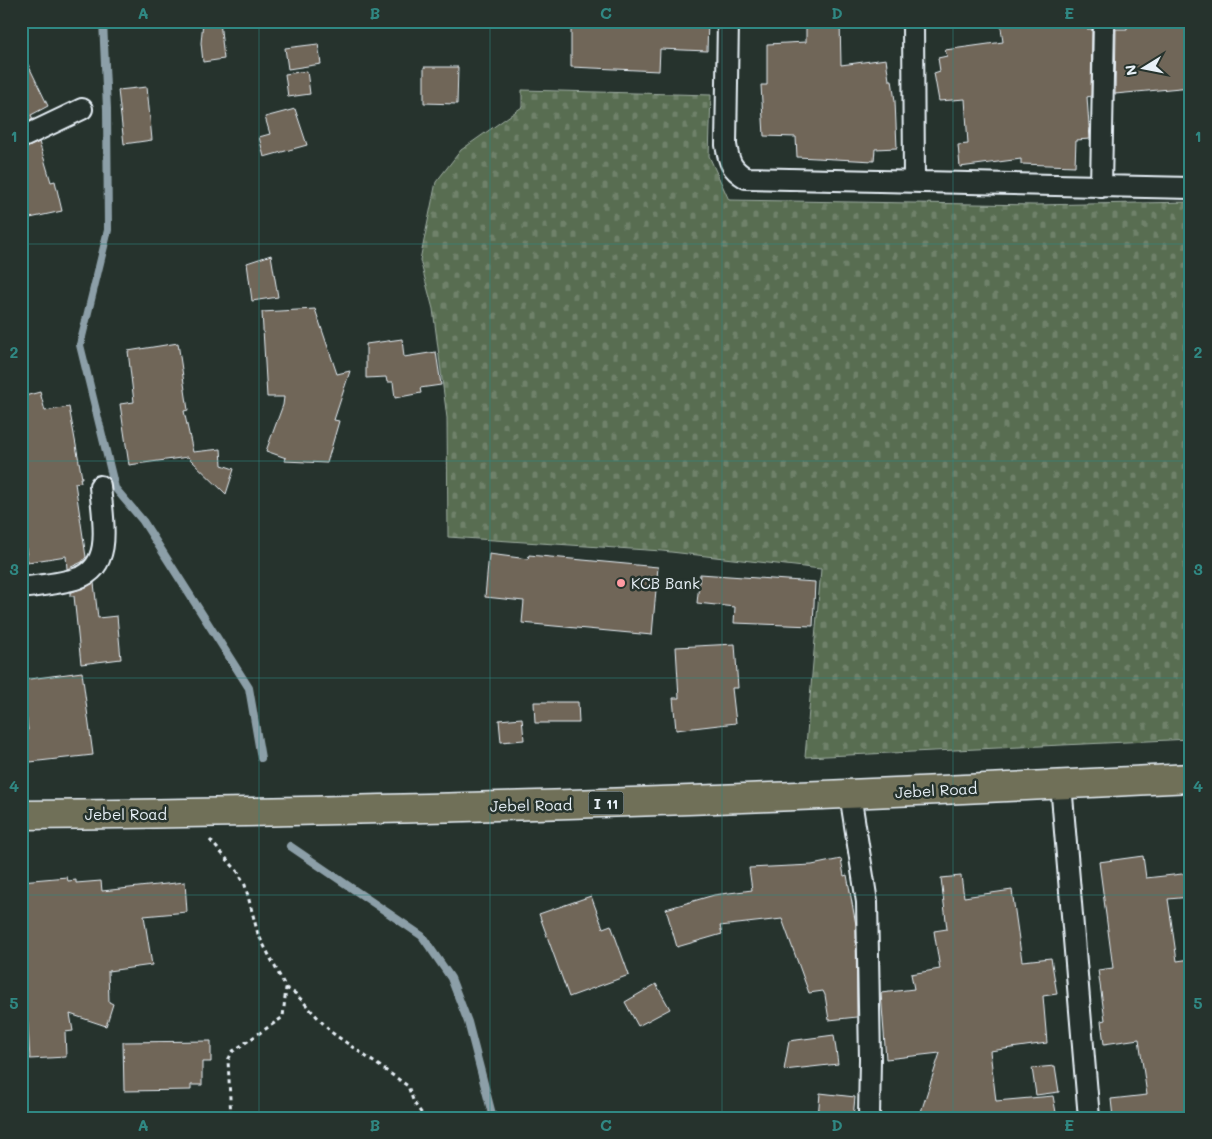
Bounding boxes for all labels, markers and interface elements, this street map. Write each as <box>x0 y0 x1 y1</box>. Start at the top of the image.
text: A <box>137 2 149 23</box>
text: B <box>370 2 380 23</box>
text: C <box>600 2 612 23</box>
text: D <box>831 2 843 23</box>
text: E <box>1064 2 1074 23</box>
north arrow <box>1120 42 1170 92</box>
text: N <box>1120 63 1141 77</box>
text: 1 <box>10 125 18 146</box>
text: 1 <box>1194 125 1202 146</box>
text: 2 <box>10 341 19 362</box>
text: 2 <box>1194 341 1203 362</box>
text: 3 <box>9 558 19 579</box>
text: 3 <box>1193 558 1203 579</box>
place label: KCB Bank <box>631 573 700 593</box>
marker: KCB Bank <box>615 577 627 589</box>
text: 4 <box>9 775 19 796</box>
text: 4 <box>1193 775 1203 796</box>
street label: Jebel Road <box>894 778 978 802</box>
road number: I 11 <box>588 791 624 814</box>
street label: Jebel Road <box>490 794 572 816</box>
street label: Jebel Road <box>85 804 167 824</box>
text: 5 <box>9 992 19 1013</box>
text: 5 <box>1193 992 1203 1013</box>
text: A <box>137 1114 149 1135</box>
text: B <box>370 1114 380 1135</box>
text: C <box>600 1114 612 1135</box>
text: D <box>831 1114 843 1135</box>
text: E <box>1064 1114 1074 1135</box>

